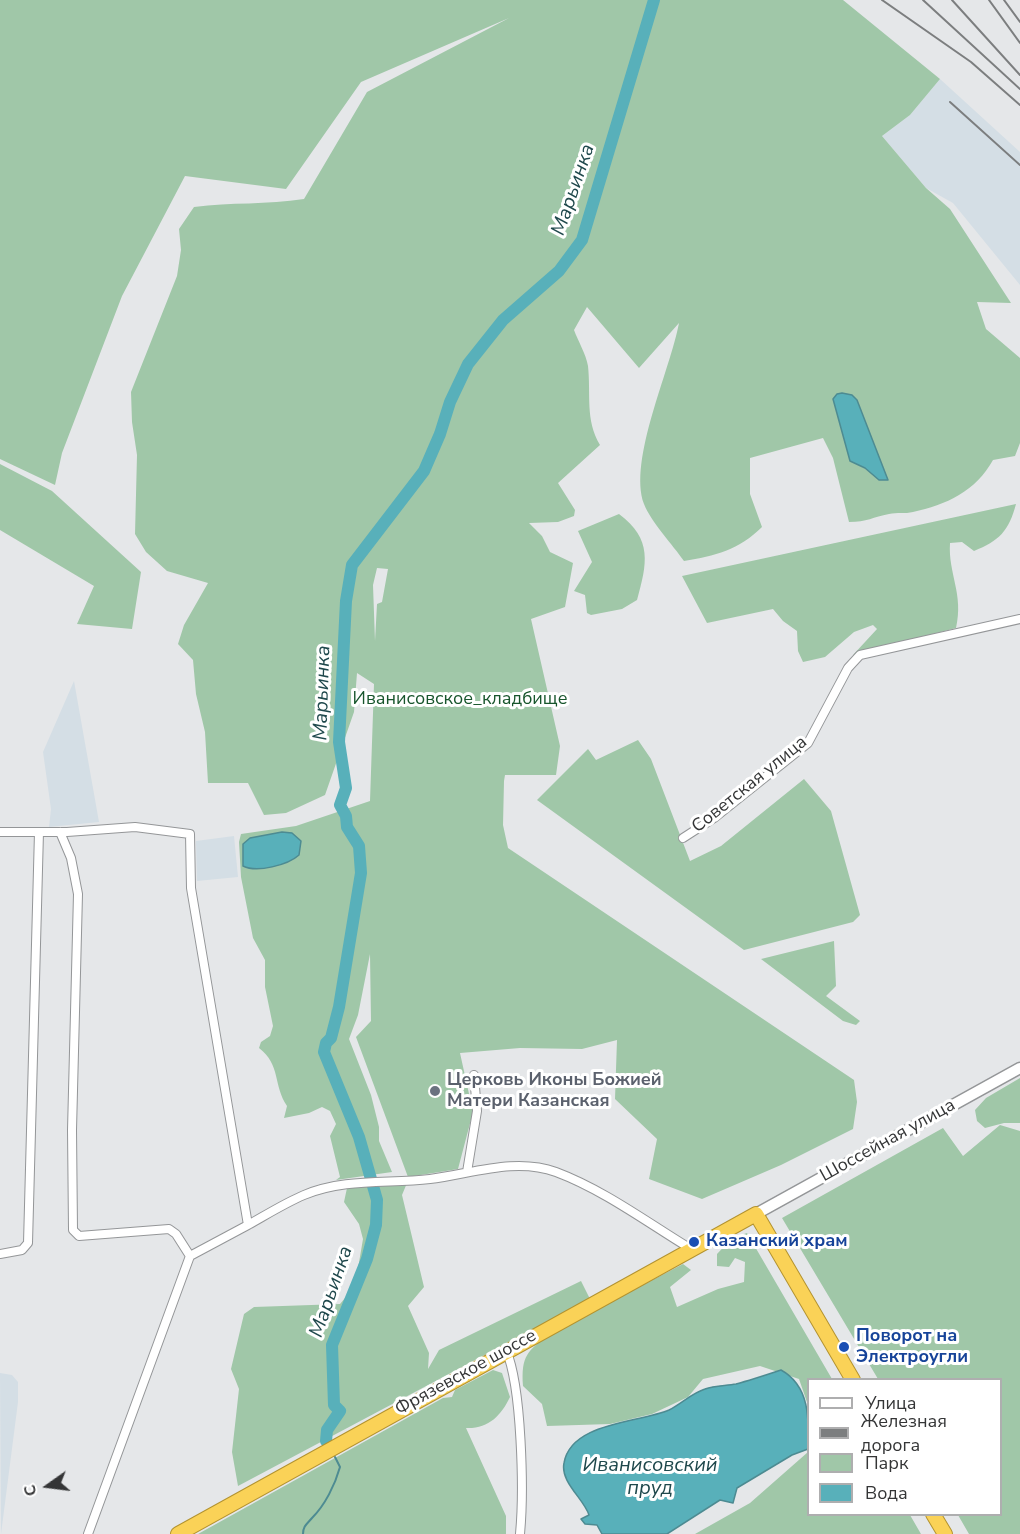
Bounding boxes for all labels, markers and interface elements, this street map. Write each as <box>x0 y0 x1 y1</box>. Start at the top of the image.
water label: Марьинка <box>547 141 601 239</box>
water label: Марьинка <box>309 645 337 741</box>
park label: Иванисовское_кладбище <box>353 689 567 711</box>
street label: Советская улица <box>688 732 812 838</box>
place label: Церковь Иконы Божией Матери Казанская <box>447 1070 662 1112</box>
marker: Церковь Иконы Божией Матери Казанская <box>428 1084 442 1098</box>
street label: Шоссейная улица <box>817 1095 959 1187</box>
place label: Казанский храм <box>706 1231 848 1253</box>
marker: Казанский храм <box>687 1235 701 1249</box>
water label: Марьинка <box>305 1243 359 1341</box>
street label: Фрязевское шоссе <box>392 1325 540 1421</box>
place label: Поворот на Электроугли <box>856 1326 968 1368</box>
marker: Поворот на Электроугли <box>837 1340 851 1354</box>
legend <box>807 1378 1002 1516</box>
text: Улица <box>865 1391 916 1415</box>
text: Железная дорога <box>861 1409 947 1457</box>
text: Парк <box>865 1451 908 1475</box>
water label: Иванисовский пруд <box>583 1454 717 1501</box>
north arrow <box>18 1456 78 1516</box>
text: Вода <box>865 1481 908 1505</box>
text: С <box>19 1482 43 1498</box>

